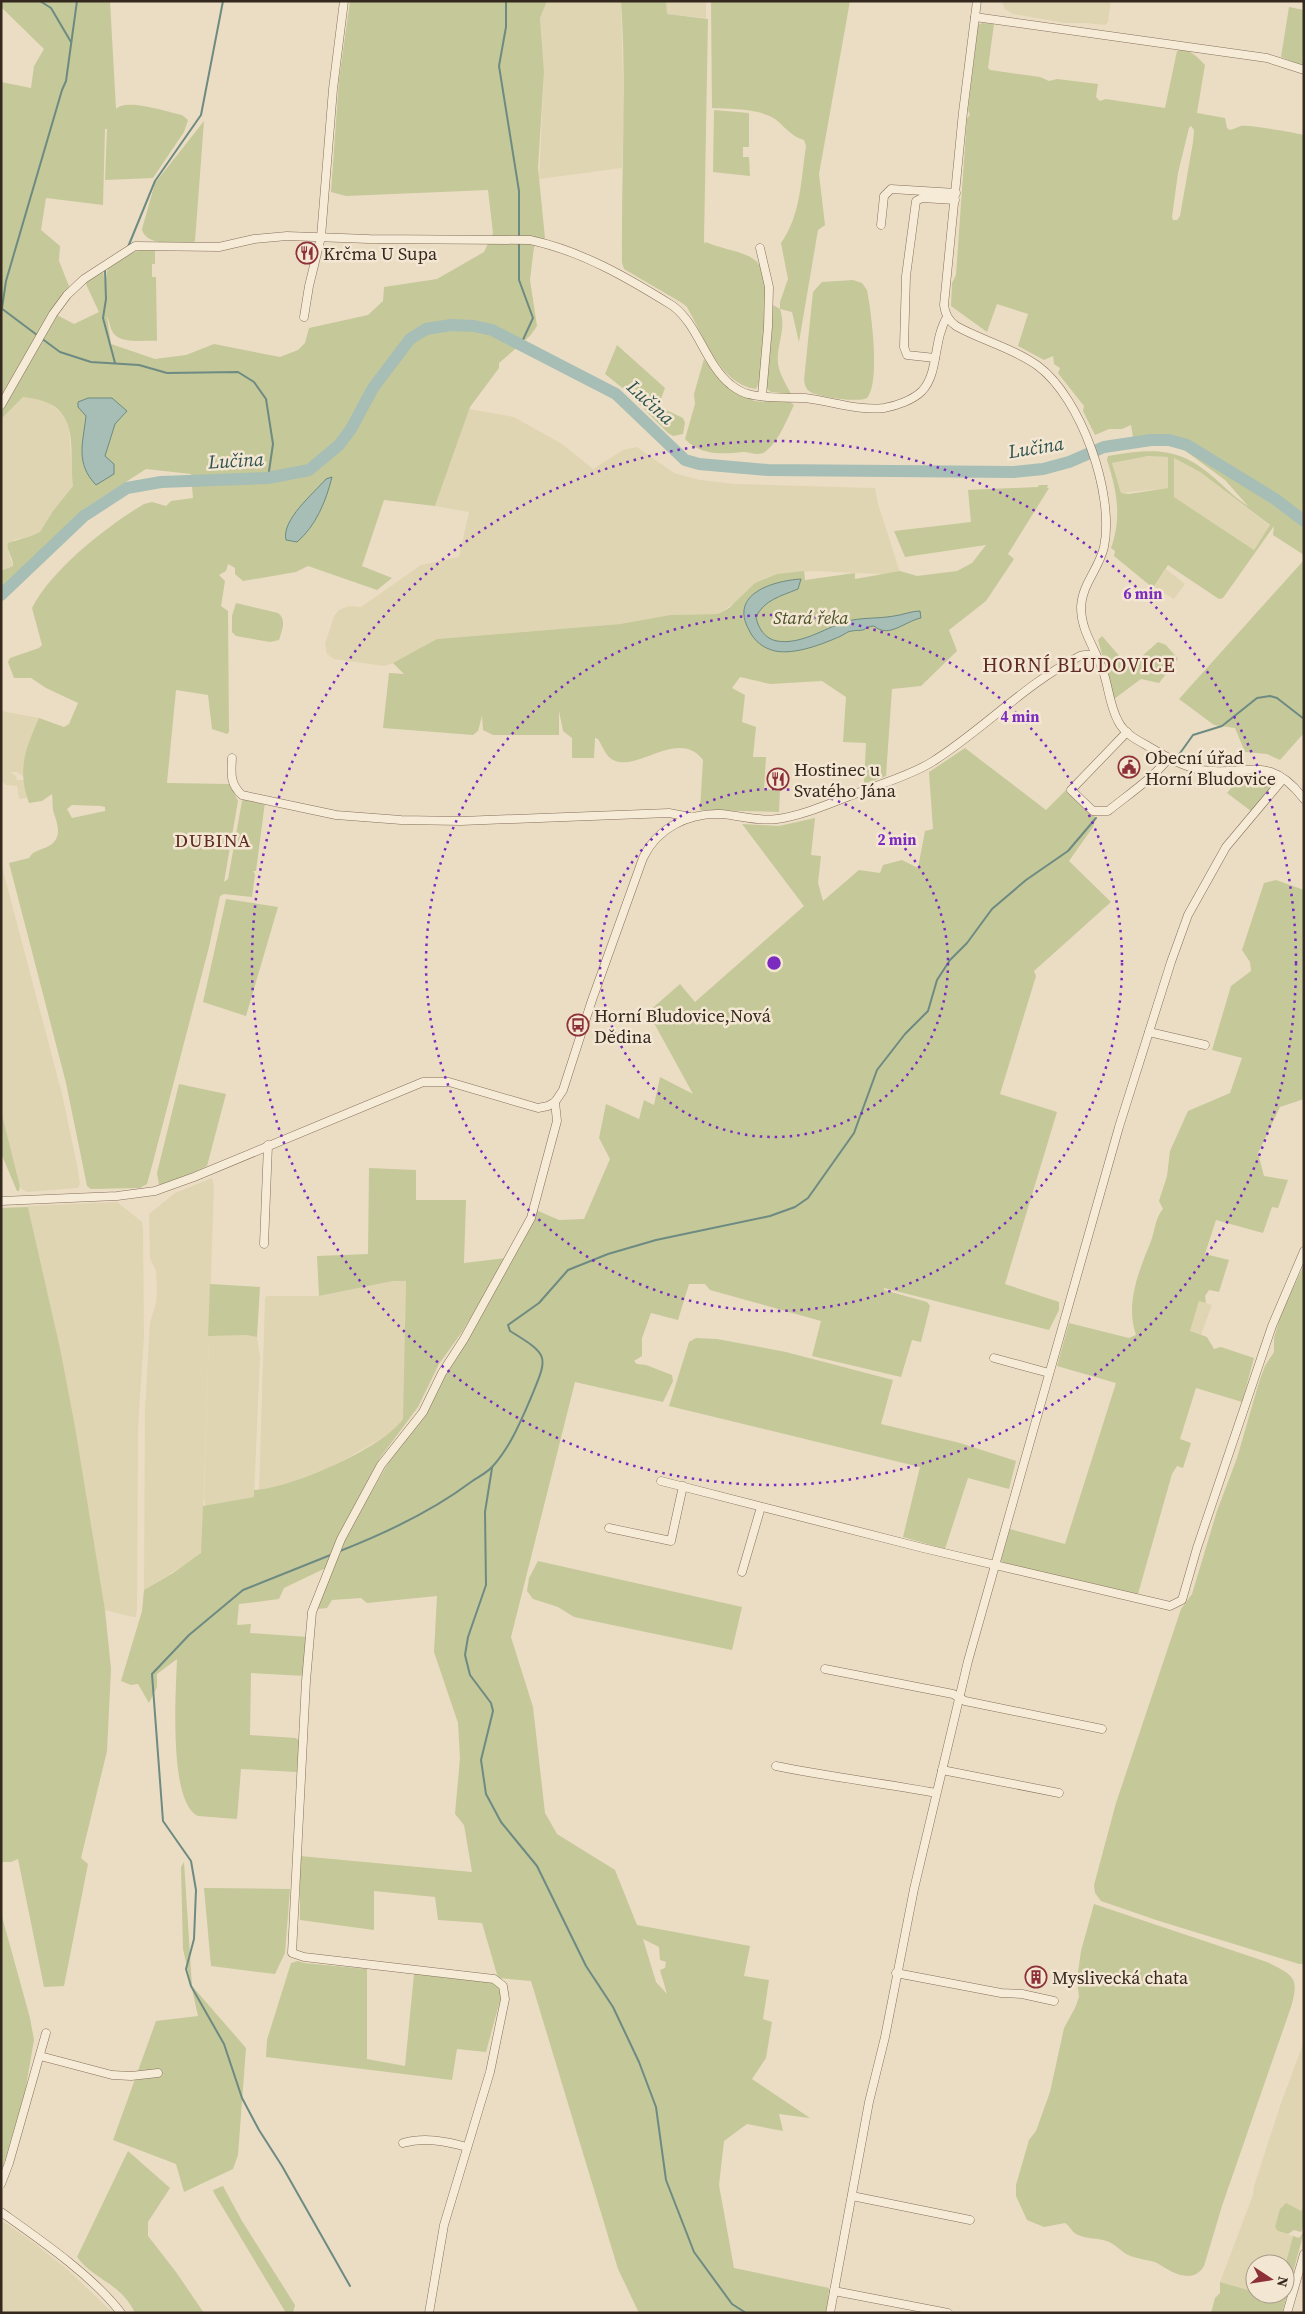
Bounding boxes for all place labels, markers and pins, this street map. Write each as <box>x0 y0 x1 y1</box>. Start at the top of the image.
restaurant icon: Krčma U Supa <box>295 241 319 265</box>
place label: Krčma U Supa <box>323 241 438 266</box>
place label: Obecní úřad Horní Bludovice <box>1145 745 1276 791</box>
public building icon: Obecní úřad Horní Bludovice <box>1117 755 1141 779</box>
place label: Hostinec u Svatého Jána <box>794 757 897 803</box>
restaurant icon: Hostinec u Svatého Jána <box>766 767 790 791</box>
centre of rings <box>765 954 783 972</box>
place label: Horní Bludovice,Nová Dědina <box>594 1003 772 1049</box>
bus stop icon: Horní Bludovice,Nová Dědina <box>566 1013 590 1037</box>
building icon: Myslivecká chata <box>1024 1965 1048 1989</box>
place label: Myslivecká chata <box>1052 1965 1189 1990</box>

